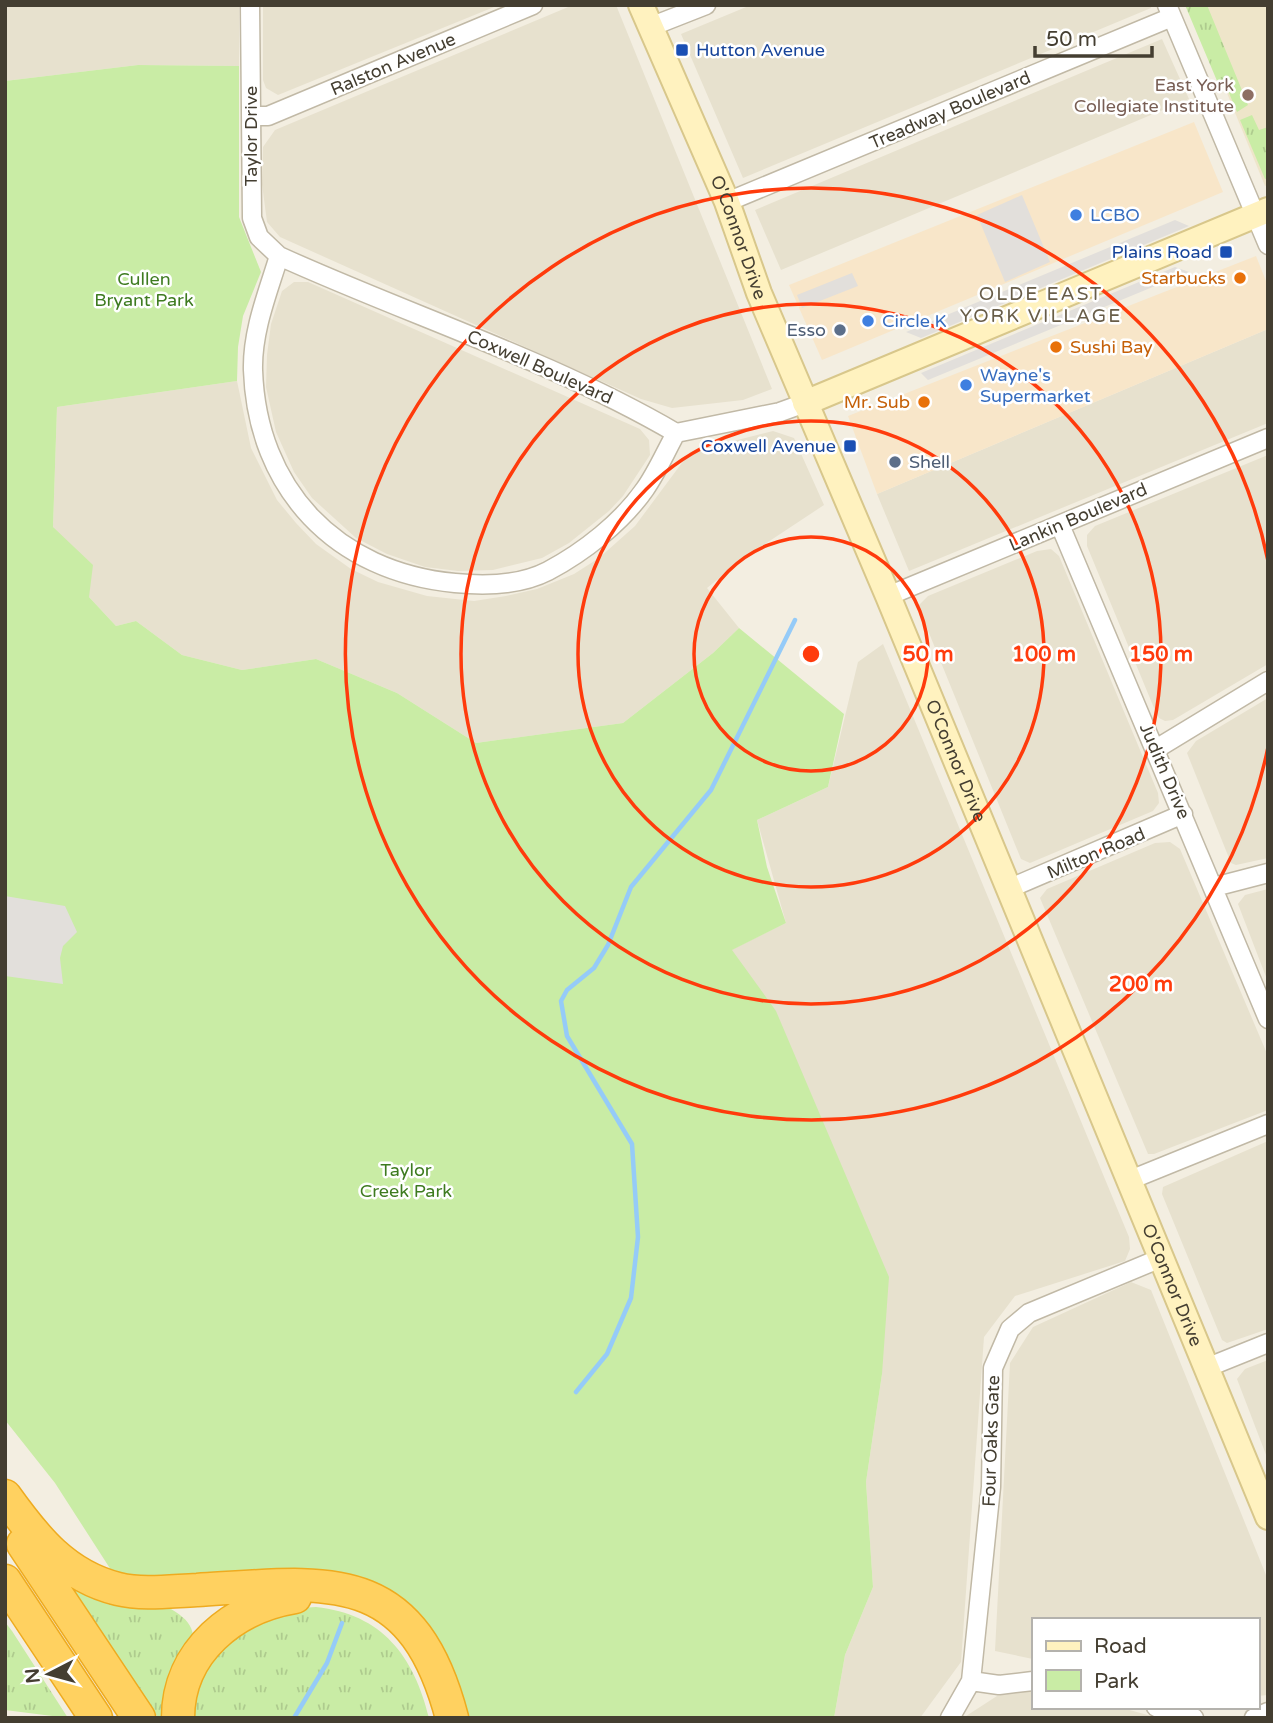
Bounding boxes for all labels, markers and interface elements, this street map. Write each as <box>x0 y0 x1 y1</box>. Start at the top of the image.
scale bar <box>1035 14 1152 58</box>
text: 50 m <box>1046 27 1097 52</box>
street label: Ralston Avenue <box>327 28 459 100</box>
place label: Hutton Avenue <box>696 39 825 61</box>
marker: Hutton Avenue <box>674 42 690 58</box>
street label: Treadway Boulevard <box>866 66 1034 154</box>
place label: East York Collegiate Institute <box>1074 74 1234 117</box>
street label: Taylor Drive <box>240 86 262 186</box>
marker: East York Collegiate Institute <box>1240 87 1256 103</box>
street label: O'Connor Drive <box>706 172 771 303</box>
place label: LCBO <box>1090 204 1140 226</box>
marker: LCBO <box>1068 207 1084 223</box>
place label: Plains Road <box>1111 241 1212 263</box>
marker: Plains Road <box>1218 244 1234 260</box>
place label: Starbucks <box>1141 267 1226 289</box>
park label: Cullen Bryant Park <box>94 268 194 311</box>
marker: Starbucks <box>1232 270 1248 286</box>
district label: OLDE EAST YORK VILLAGE <box>960 283 1122 327</box>
place label: Circle K <box>882 310 947 332</box>
marker: Circle K <box>860 313 876 329</box>
place label: Esso <box>786 319 826 341</box>
marker: Esso <box>832 322 848 338</box>
street label: Coxwell Boulevard <box>464 325 616 409</box>
place label: Sushi Bay <box>1070 336 1153 358</box>
marker: Sushi Bay <box>1048 339 1064 355</box>
place label: Wayne's Supermarket <box>980 364 1091 407</box>
marker: Wayne's Supermarket <box>958 377 974 393</box>
place label: Mr. Sub <box>844 391 910 413</box>
marker: Mr. Sub <box>916 394 932 410</box>
place label: Coxwell Avenue <box>701 435 836 457</box>
marker: Coxwell Avenue <box>842 438 858 454</box>
place label: Shell <box>909 451 950 473</box>
marker: Shell <box>887 454 903 470</box>
street label: Lankin Boulevard <box>1006 478 1150 556</box>
centre of rings <box>799 642 823 666</box>
text: 50 m <box>902 642 954 667</box>
text: 100 m <box>1012 642 1076 667</box>
text: 150 m <box>1129 642 1193 667</box>
street label: O'Connor Drive <box>921 696 991 825</box>
street label: Judith Drive <box>1135 720 1195 822</box>
street label: Milton Road <box>1043 822 1149 884</box>
text: 200 m <box>1109 972 1173 997</box>
park label: Taylor Creek Park <box>360 1159 452 1202</box>
street label: O'Connor Drive <box>1137 1220 1207 1350</box>
street label: Four Oaks Gate <box>978 1375 1004 1507</box>
legend <box>1032 1618 1259 1709</box>
text: Road <box>1094 1634 1147 1659</box>
north arrow <box>14 1639 84 1709</box>
text: N <box>21 1667 45 1684</box>
text: Park <box>1094 1669 1139 1694</box>

